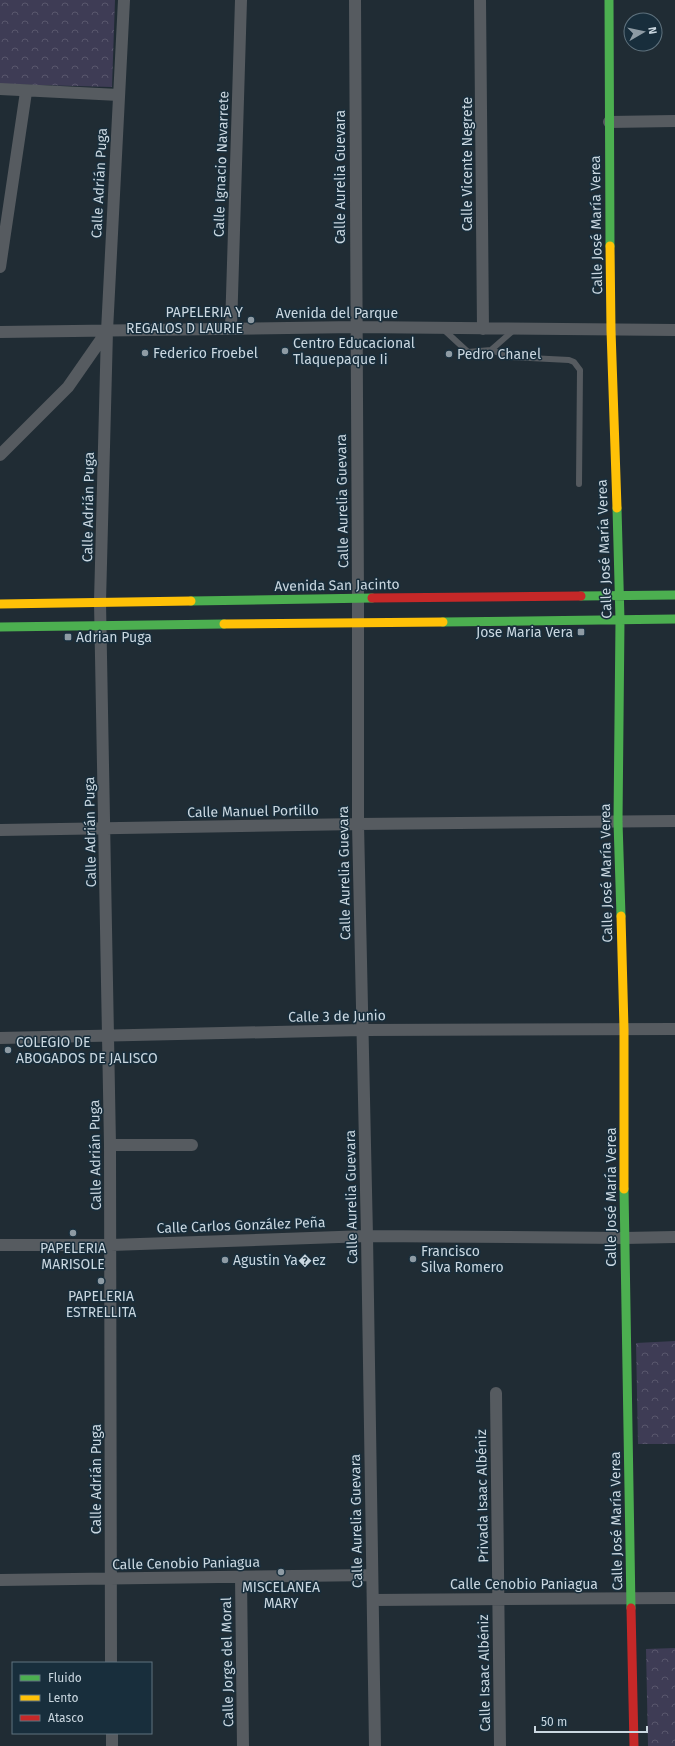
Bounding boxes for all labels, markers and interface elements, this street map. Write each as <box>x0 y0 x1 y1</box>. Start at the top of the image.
north arrow <box>623 12 663 52</box>
text: N <box>645 26 659 35</box>
street label: Calle Ignacio Navarrete <box>210 91 233 237</box>
street label: Calle Vicente Negrete <box>459 97 476 231</box>
street label: Calle Aurelia Guevara <box>332 110 349 244</box>
street label: Calle Adrián Puga <box>88 127 111 239</box>
street label: Calle José María Verea <box>587 155 606 295</box>
place label: PAPELERIA Y REGALOS D LAURIE <box>126 304 243 337</box>
street label: Avenida del Parque <box>276 305 398 322</box>
marker: PAPELERIA Y REGALOS D LAURIE <box>246 315 256 325</box>
place label: Centro Educacional Tlaquepaque Ii <box>293 335 415 368</box>
place label: Federico Froebel <box>153 345 258 362</box>
marker: Centro Educacional Tlaquepaque Ii <box>280 346 290 356</box>
place label: Pedro Chanel <box>457 346 541 363</box>
marker: Federico Froebel <box>140 348 150 358</box>
marker: Pedro Chanel <box>444 349 454 359</box>
street label: Calle Aurelia Guevara <box>333 434 352 568</box>
street label: Calle Adrián Puga <box>79 452 98 562</box>
street label: Calle José María Verea <box>594 479 615 619</box>
street label: Avenida San Jacinto <box>274 576 400 595</box>
place label: Jose Maria Vera <box>476 624 573 641</box>
marker: Jose Maria Vera <box>576 627 586 637</box>
place label: Adrian Puga <box>76 629 152 646</box>
marker: Adrian Puga <box>63 632 73 642</box>
street label: Calle Adrián Puga <box>81 777 100 887</box>
street label: Calle Manuel Portillo <box>187 802 319 821</box>
street label: Calle José María Verea <box>597 803 616 943</box>
street label: Calle Aurelia Guevara <box>335 806 354 940</box>
street label: Calle 3 de Junio <box>288 1007 386 1026</box>
place label: COLEGIO DE ABOGADOS DE JALISCO <box>16 1034 158 1067</box>
marker: COLEGIO DE ABOGADOS DE JALISCO <box>3 1045 13 1055</box>
street label: Calle Adrián Puga <box>86 1100 105 1210</box>
street label: Calle José María Verea <box>603 1127 620 1267</box>
street label: Calle Aurelia Guevara <box>342 1130 361 1264</box>
street label: Calle Carlos González Peña <box>156 1214 326 1237</box>
marker: PAPELERIA MARISOLE <box>68 1228 78 1238</box>
place label: PAPELERIA MARISOLE <box>40 1240 106 1273</box>
place label: Francisco Silva Romero <box>421 1243 504 1276</box>
place label: Agustin Ya�ez <box>233 1252 326 1269</box>
marker: Francisco Silva Romero <box>408 1254 418 1264</box>
marker: Agustin Ya�ez <box>220 1255 230 1265</box>
marker: PAPELERIA ESTRELLITA <box>96 1276 106 1286</box>
place label: PAPELERIA ESTRELLITA <box>66 1288 136 1321</box>
street label: Calle Adrián Puga <box>88 1424 105 1534</box>
street label: Privada Isaac Albéniz <box>473 1429 492 1563</box>
street label: Calle José María Verea <box>607 1451 626 1591</box>
street label: Calle Aurelia Guevara <box>347 1454 366 1588</box>
street label: Calle Cenobio Paniagua <box>112 1554 260 1573</box>
marker: MISCELANEA MARY <box>276 1567 286 1577</box>
street label: Calle Cenobio Paniagua <box>450 1576 598 1593</box>
place label: MISCELANEA MARY <box>242 1579 320 1612</box>
street label: Calle Jorge del Moral <box>218 1597 237 1727</box>
street label: Calle Isaac Albéniz <box>475 1614 494 1732</box>
legend <box>12 1662 152 1734</box>
text: Fluido <box>48 1671 82 1685</box>
text: Lento <box>48 1691 78 1705</box>
scale bar <box>535 1708 647 1734</box>
text: Atasco <box>48 1711 84 1725</box>
text: 50 m <box>541 1715 567 1729</box>

